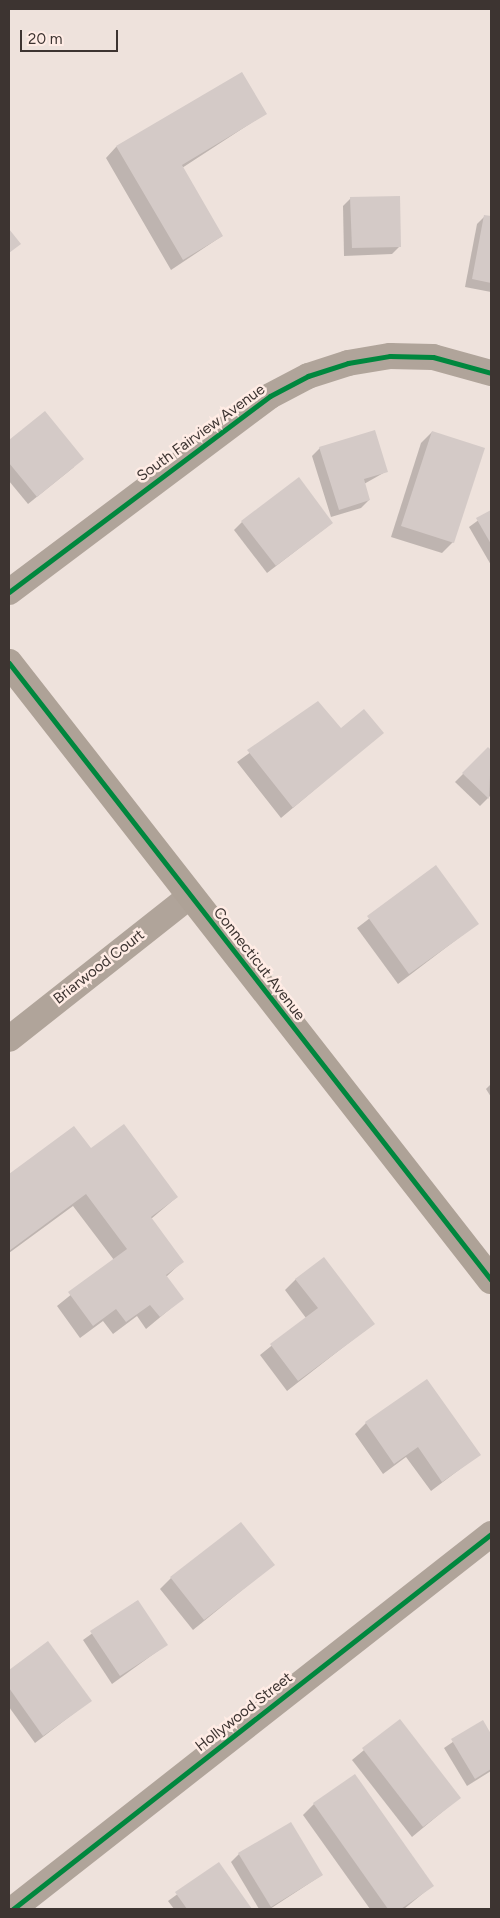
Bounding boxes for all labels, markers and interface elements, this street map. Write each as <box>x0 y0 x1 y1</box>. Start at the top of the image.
scale bar <box>22 20 120 52</box>
text: 20 m <box>28 30 62 48</box>
street label: South Fairview Avenue <box>134 381 268 485</box>
street label: Connecticut Avenue <box>209 904 309 1024</box>
street label: Briarwood Court <box>50 926 148 1008</box>
street label: Hollywood Street <box>192 1669 296 1755</box>

